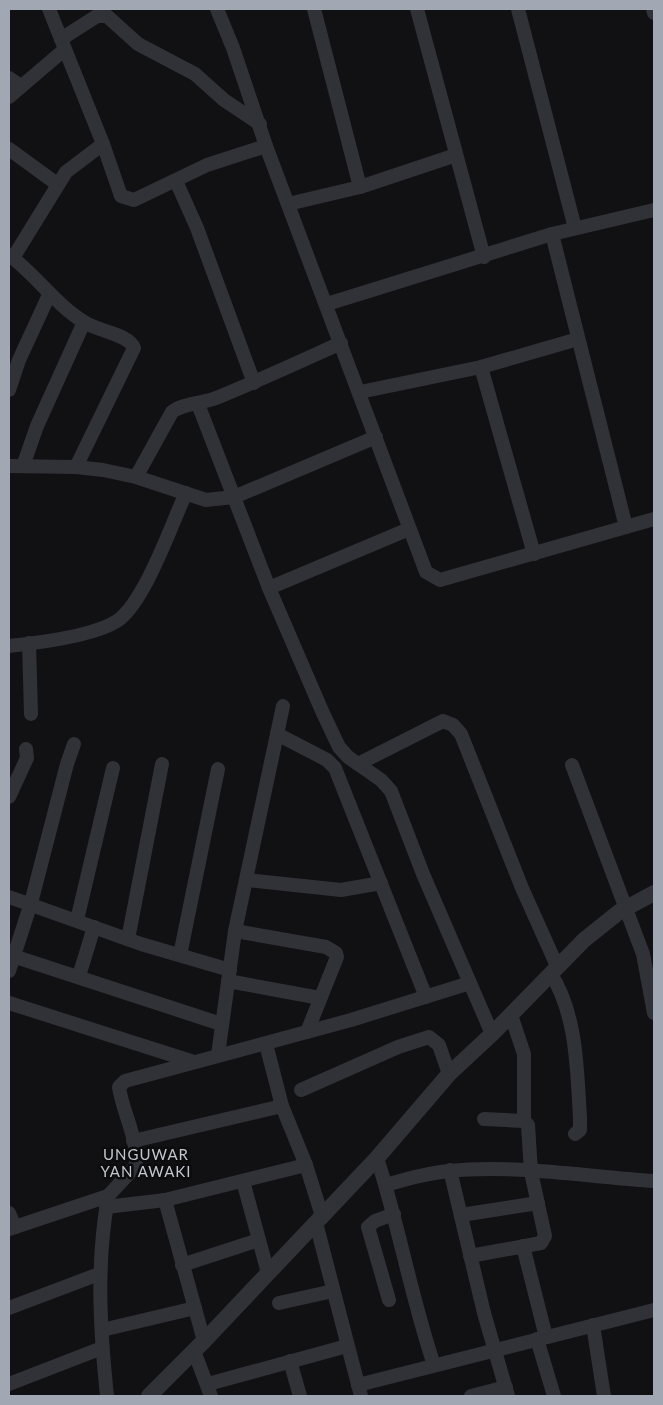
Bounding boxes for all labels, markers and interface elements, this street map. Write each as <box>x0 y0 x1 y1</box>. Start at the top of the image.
district label: UNGUWAR YAN AWAKI <box>101 1145 191 1180</box>

